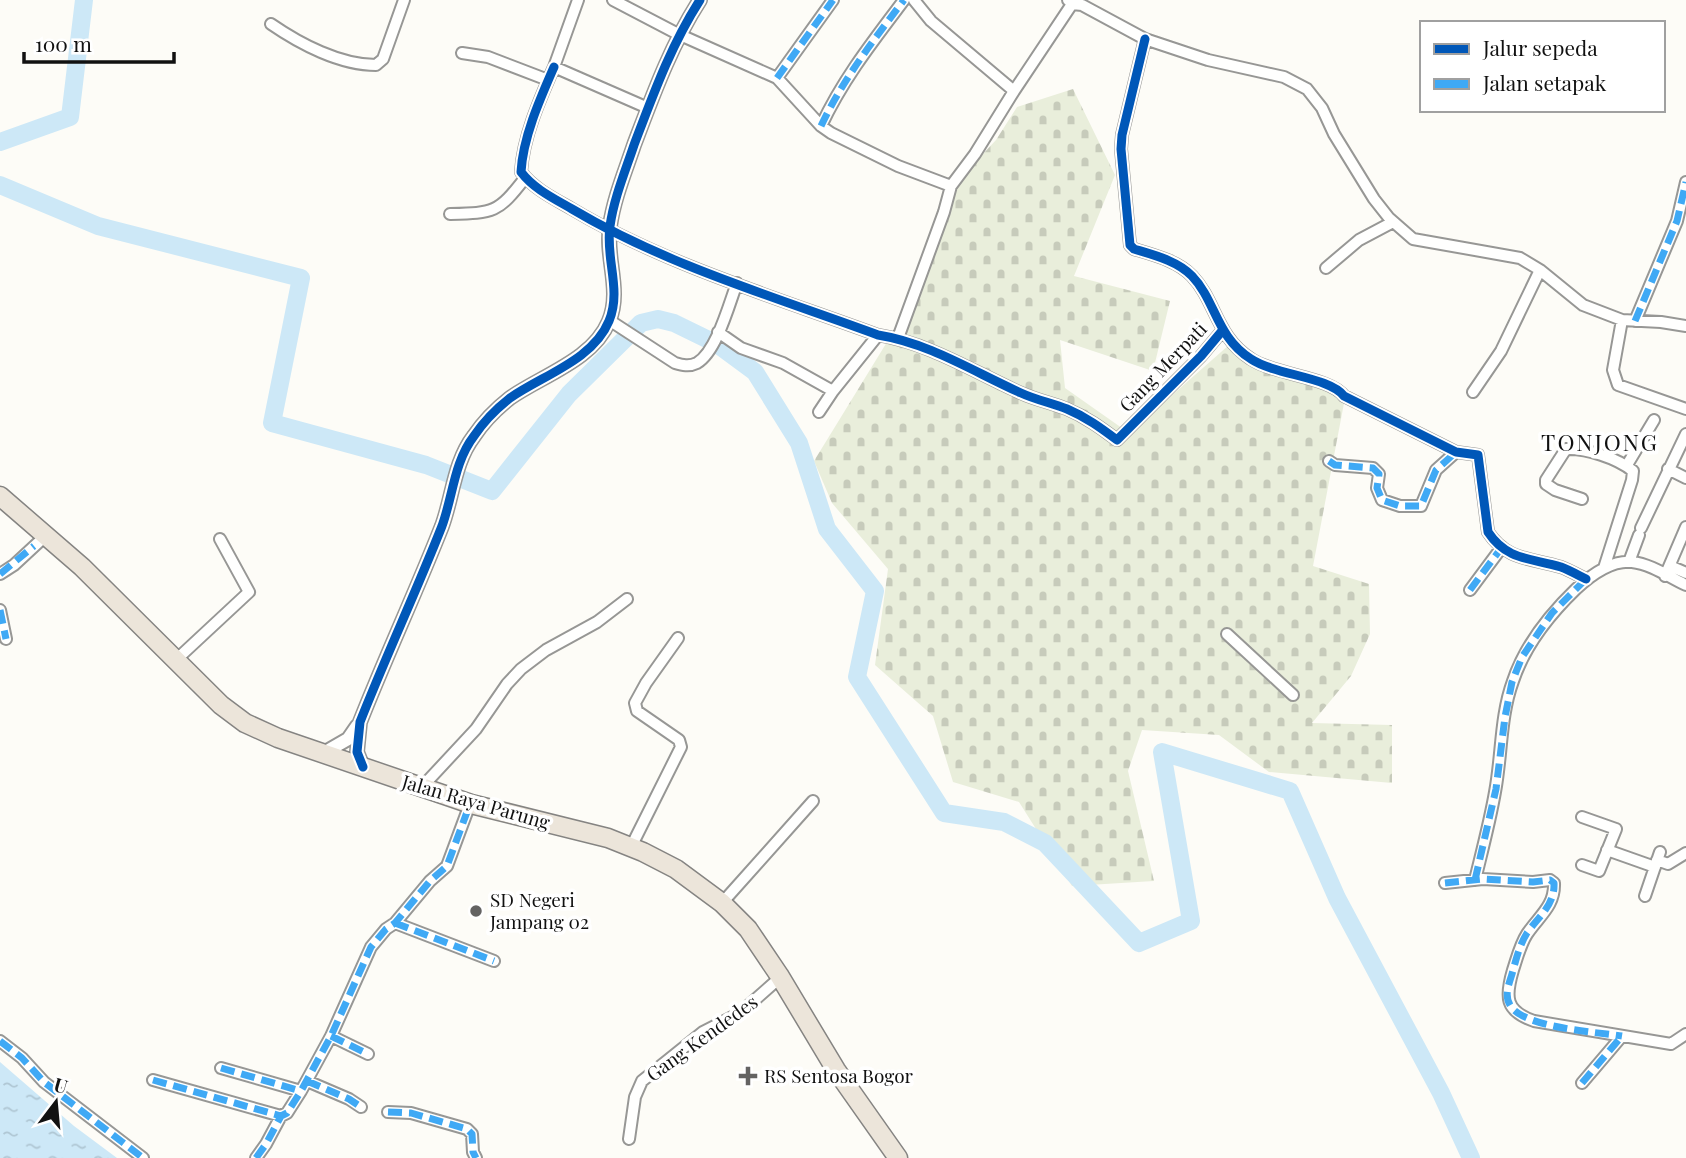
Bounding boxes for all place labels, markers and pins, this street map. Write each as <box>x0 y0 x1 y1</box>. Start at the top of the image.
place label: SD Negeri Jampang 02 <box>489 886 589 934</box>
marker: SD Negeri Jampang 02 <box>468 903 484 919</box>
place label: RS Sentosa Bogor <box>764 1062 914 1088</box>
marker: RS Sentosa Bogor <box>738 1066 758 1086</box>

